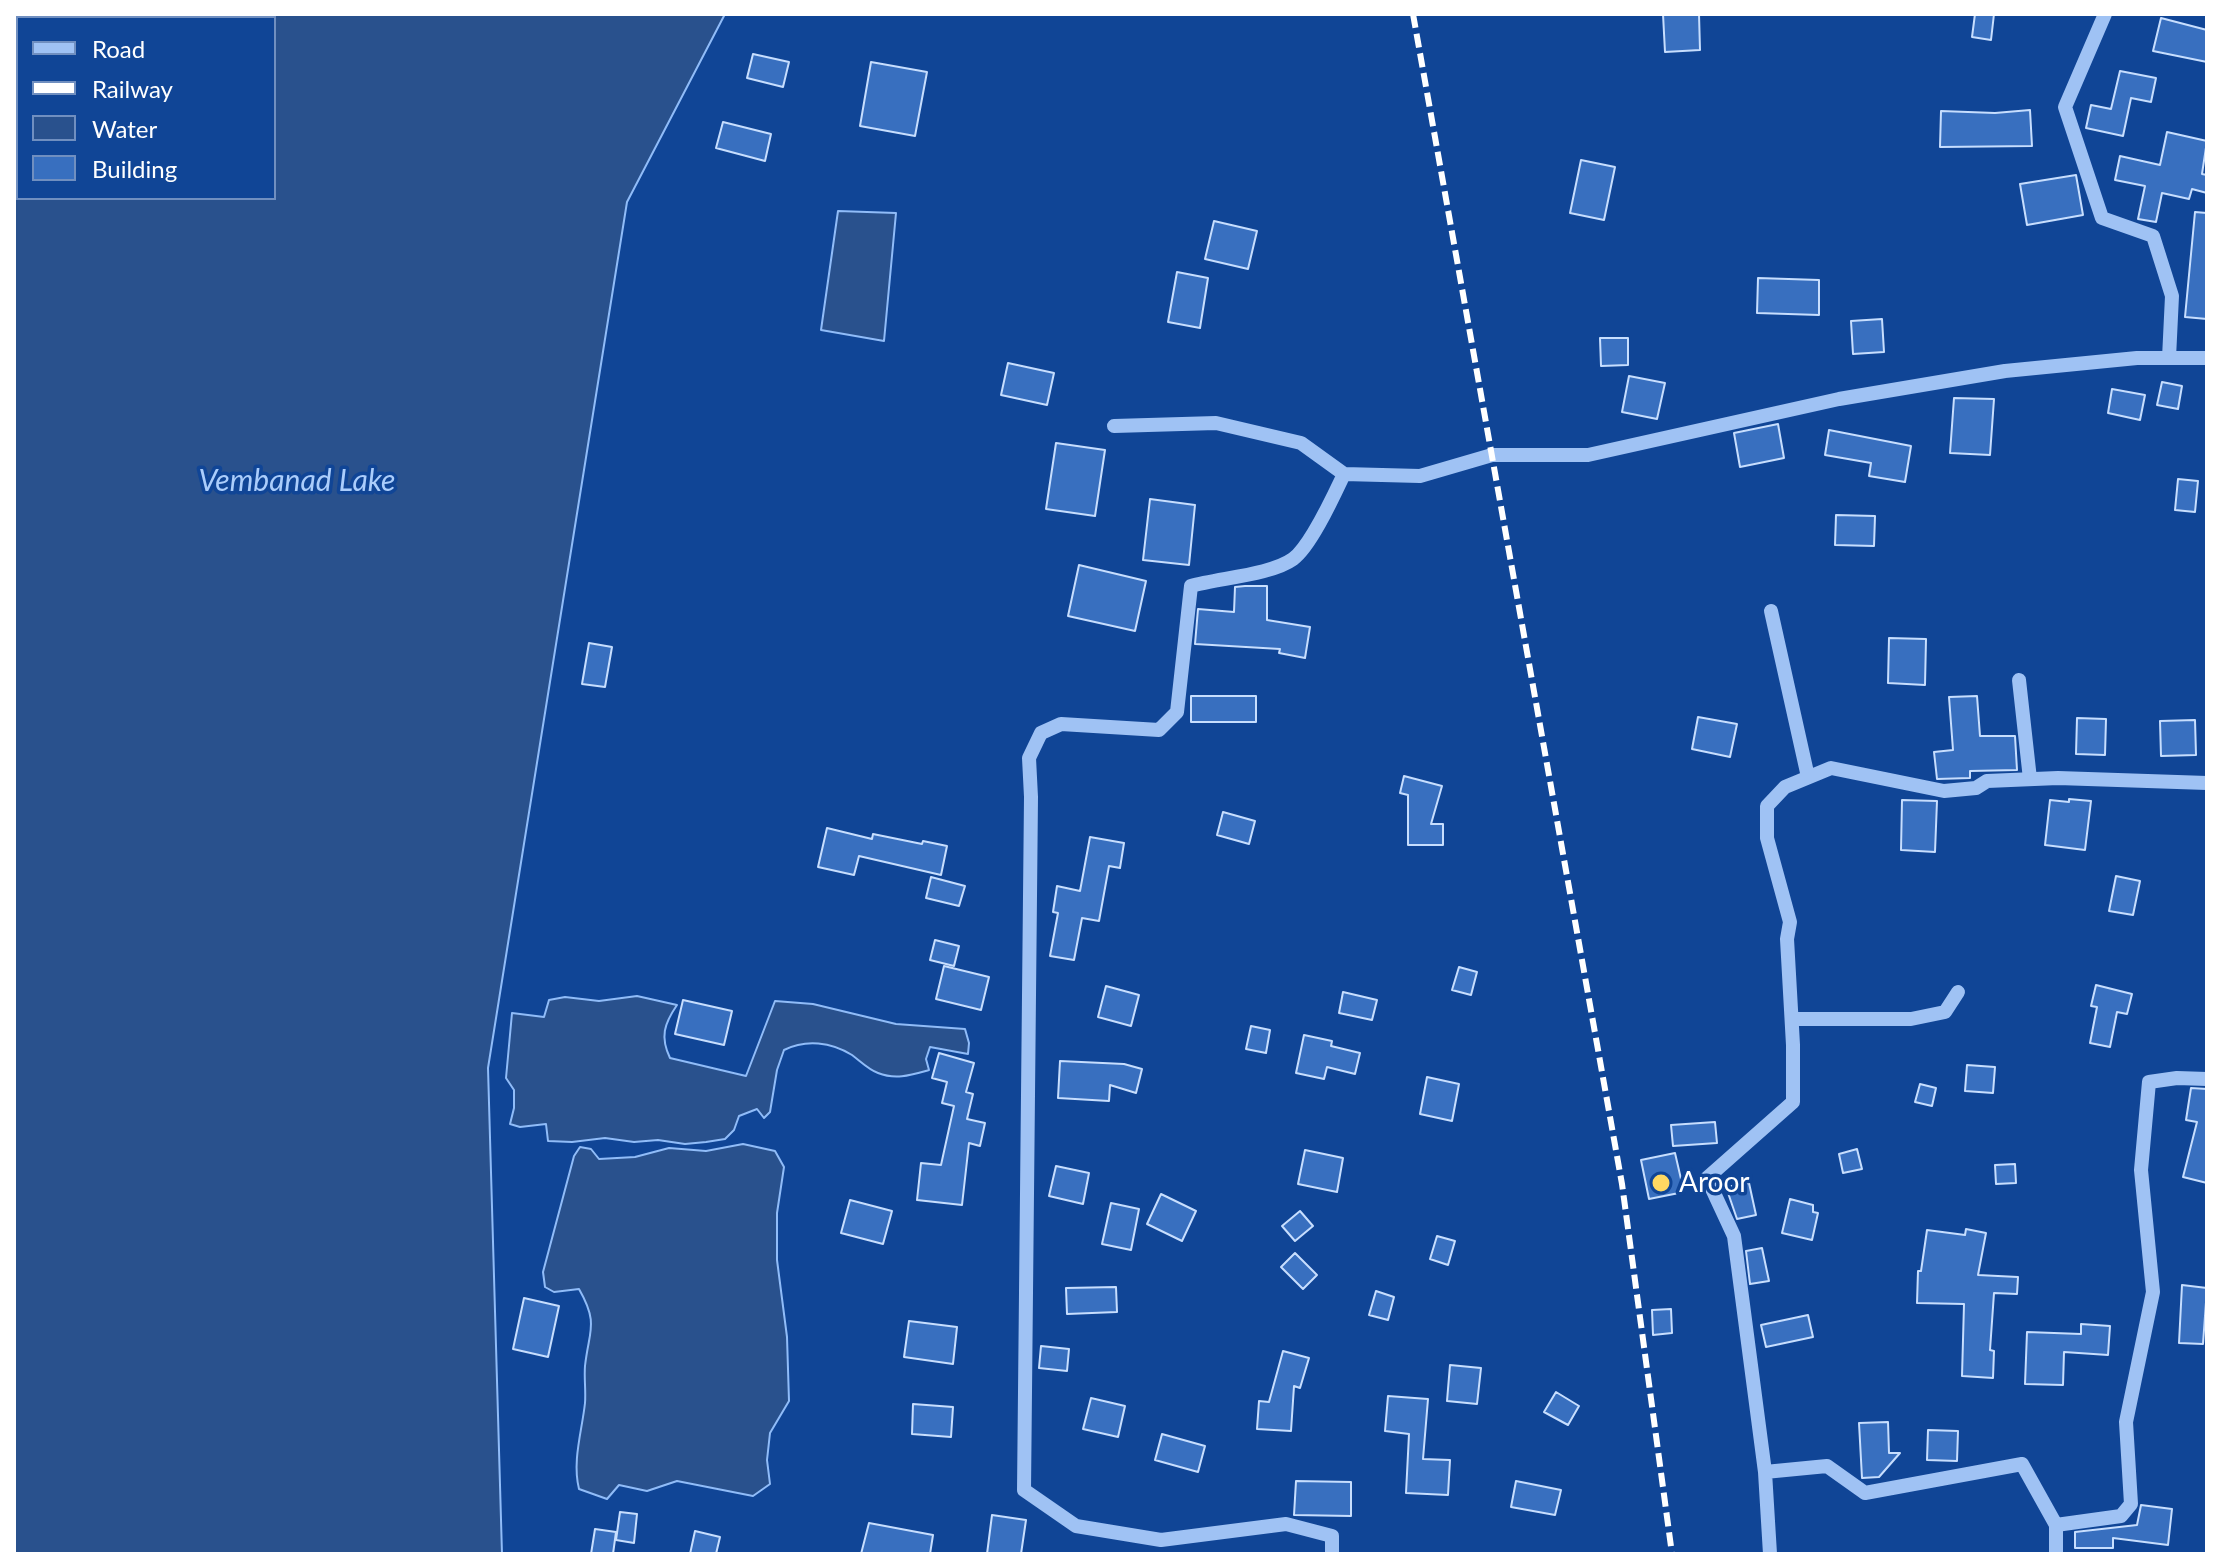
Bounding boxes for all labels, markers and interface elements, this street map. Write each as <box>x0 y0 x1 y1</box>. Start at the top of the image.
legend <box>16 16 276 200</box>
text: Road <box>92 34 145 63</box>
text: Railway <box>92 74 173 103</box>
text: Water <box>92 114 157 143</box>
text: Building <box>92 154 177 183</box>
water label: Vembanad Lake <box>199 463 395 499</box>
place label: Aroor <box>1679 1166 1749 1200</box>
marker: Aroor <box>1650 1172 1672 1194</box>

